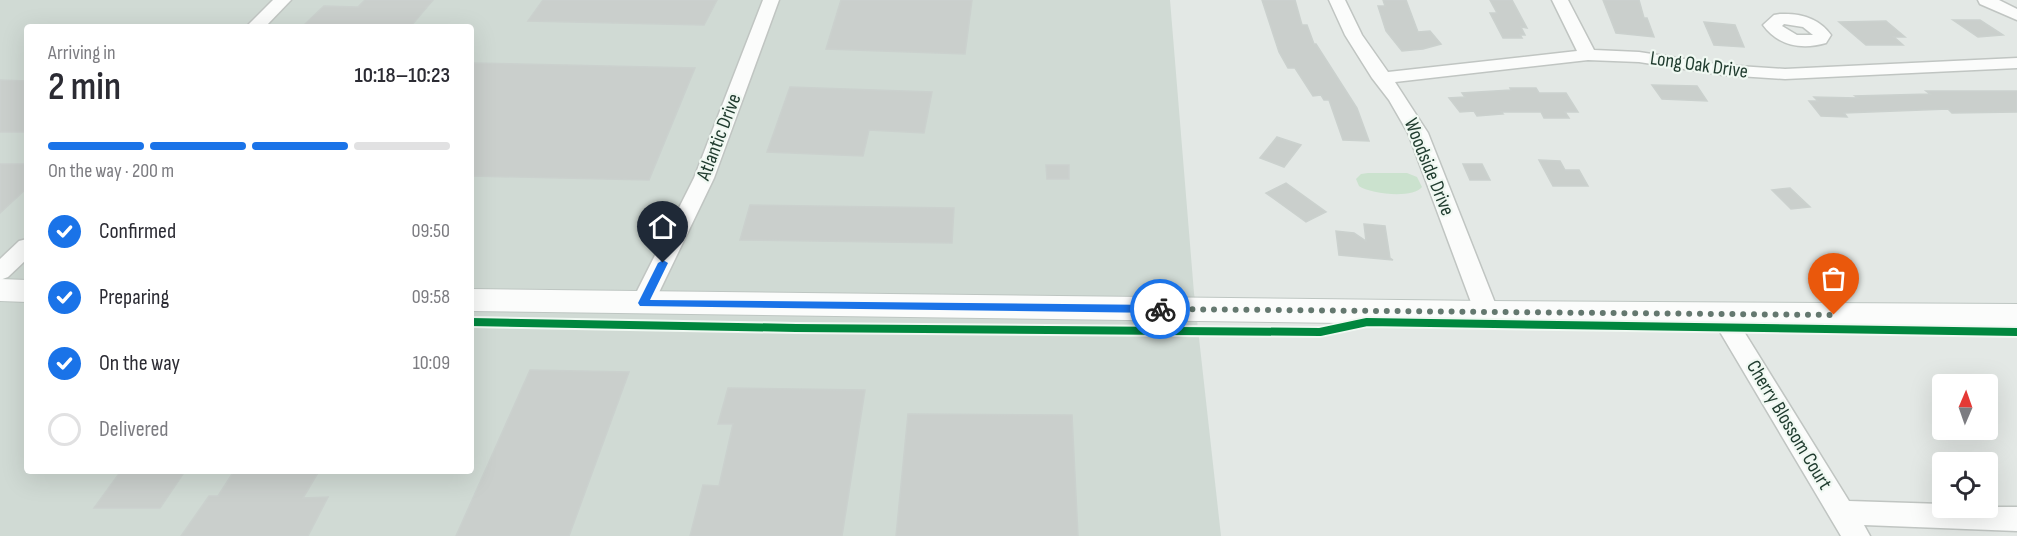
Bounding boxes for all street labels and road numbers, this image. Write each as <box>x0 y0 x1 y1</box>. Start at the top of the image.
street label: Long Oak Drive <box>1649 46 1749 84</box>
street label: Atlantic Drive <box>691 90 746 185</box>
street label: Woodside Drive <box>1399 115 1459 219</box>
street label: Cherry Blossom Court <box>1741 356 1837 494</box>

